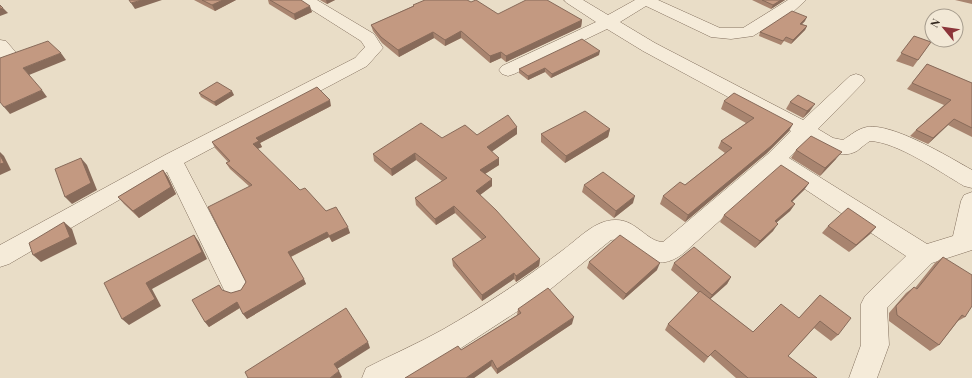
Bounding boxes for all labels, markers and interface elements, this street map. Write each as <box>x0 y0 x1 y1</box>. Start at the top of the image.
north arrow <box>924 8 964 48</box>
text: N <box>926 16 943 30</box>

